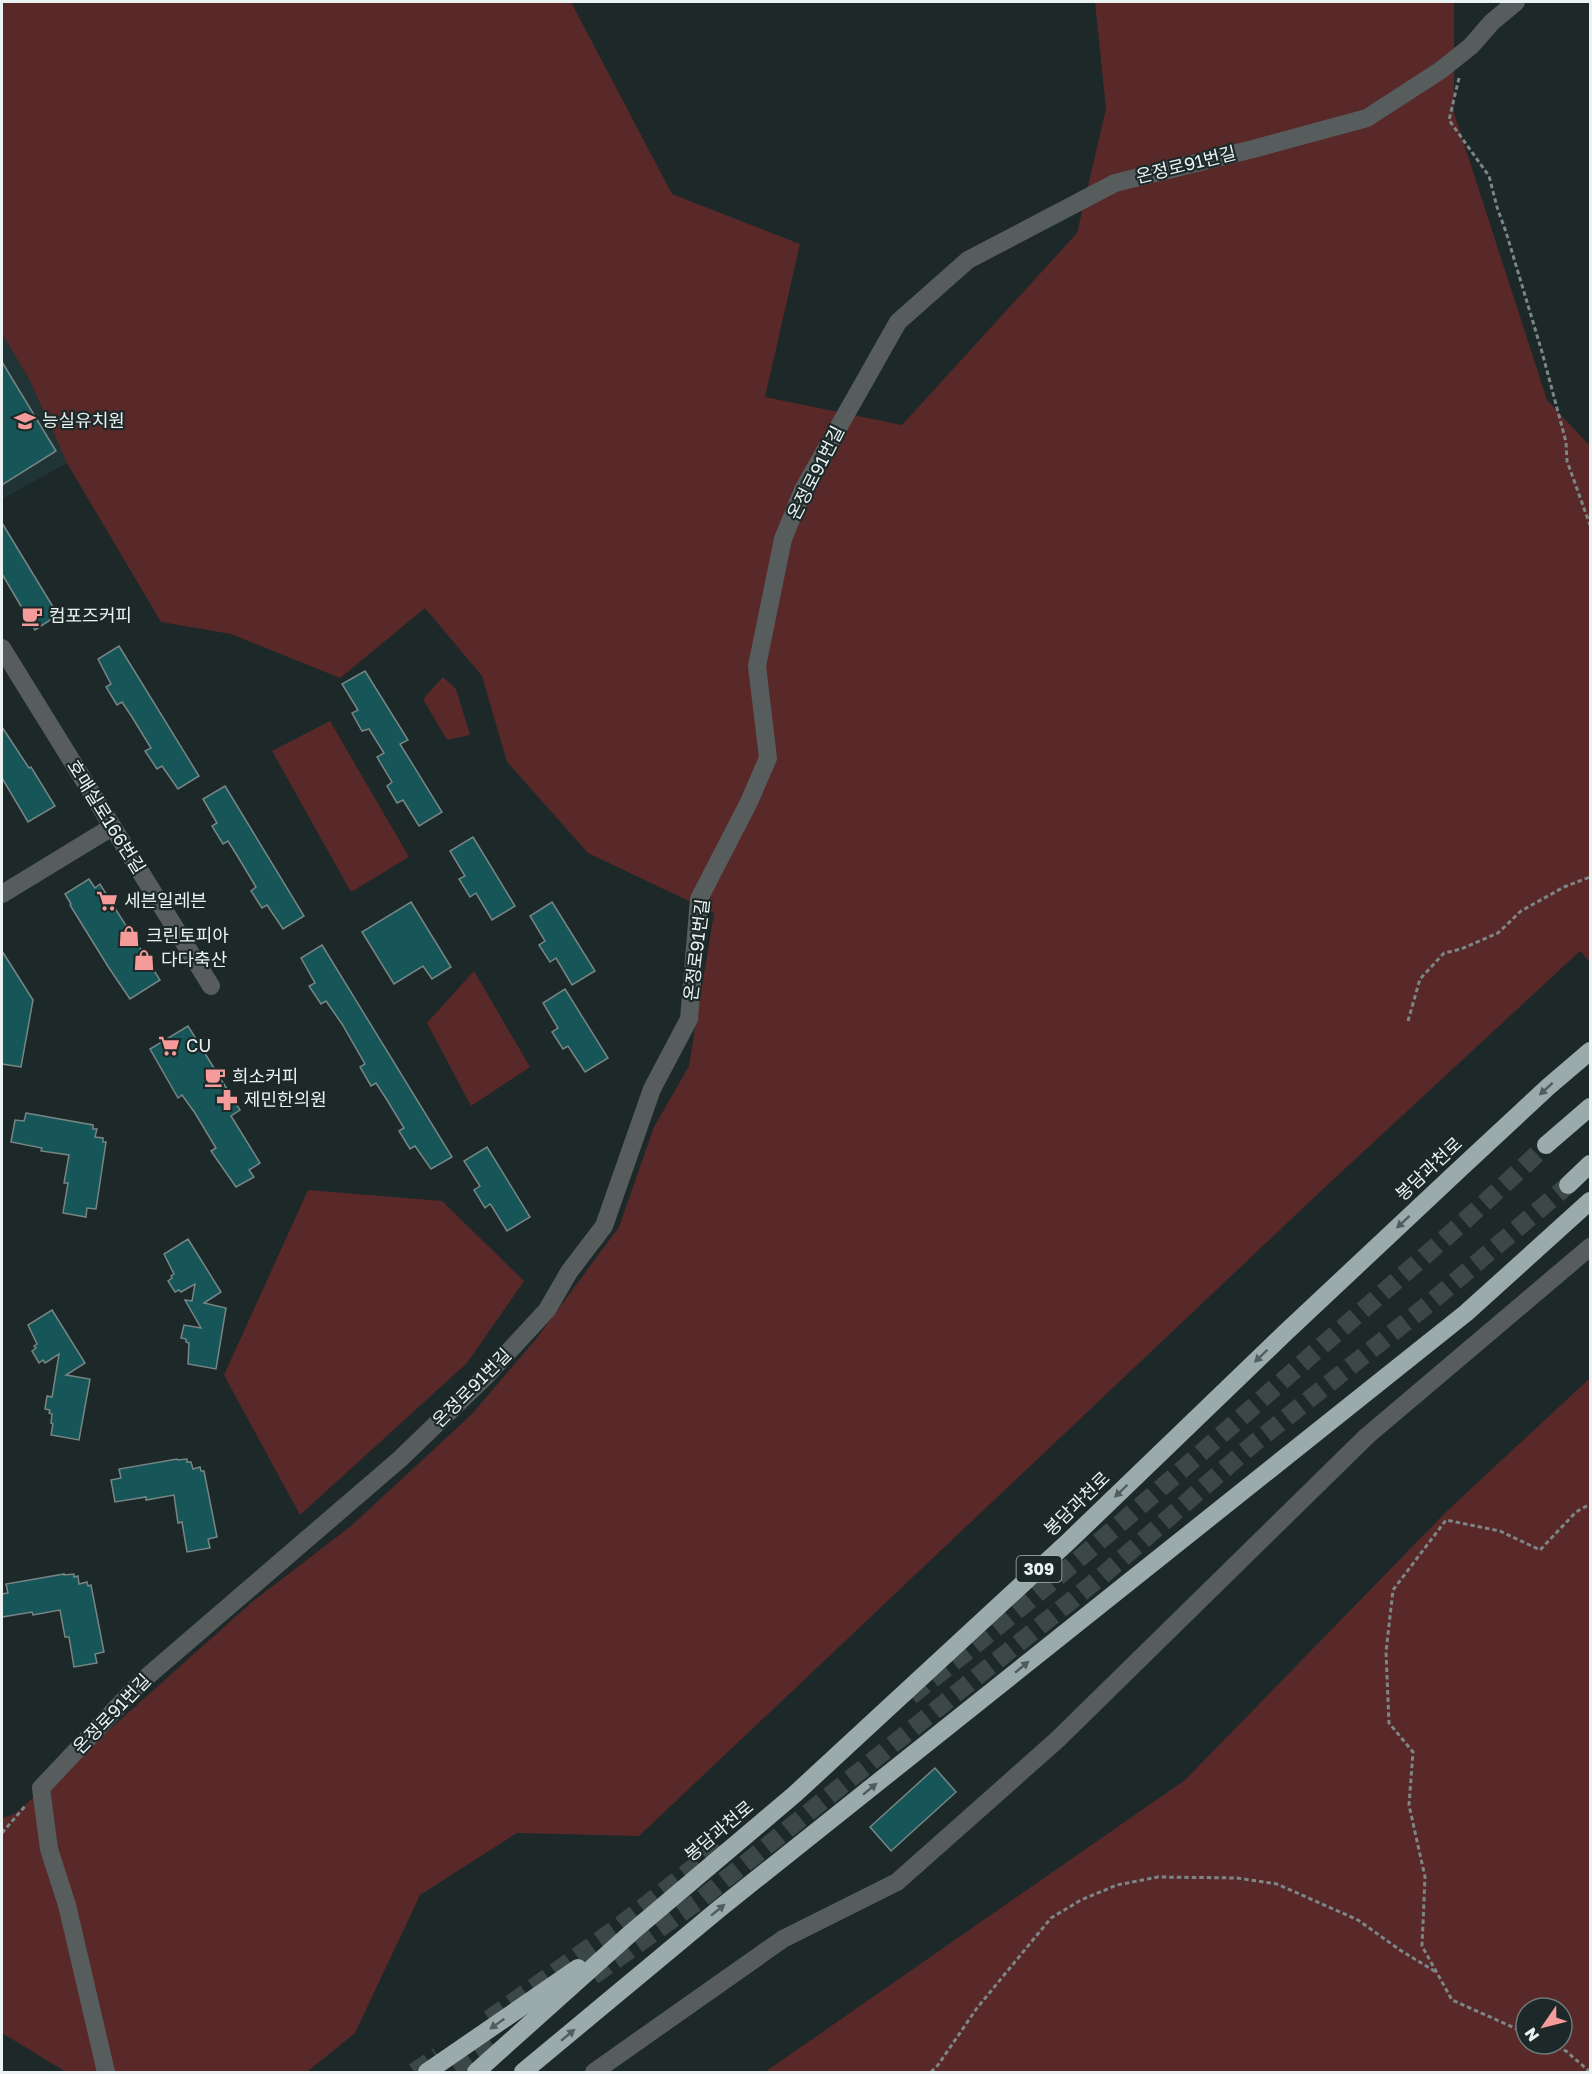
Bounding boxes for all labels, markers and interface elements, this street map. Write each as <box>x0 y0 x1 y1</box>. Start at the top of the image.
street label: 온정로91번길 <box>1133 141 1238 187</box>
school or university icon: 능실유치원 <box>13 409 37 433</box>
place label: 능실유치원 <box>42 409 125 431</box>
street label: 온정로91번길 <box>782 422 848 523</box>
cafe icon: 컴포즈커피 <box>20 604 44 628</box>
place label: 컴포즈커피 <box>49 604 132 626</box>
street label: 호매실로166번길 <box>63 756 151 877</box>
supermarket icon: 세븐일레븐 <box>95 889 119 913</box>
place label: 세븐일레븐 <box>124 889 207 911</box>
street label: 온정로91번길 <box>679 898 713 1002</box>
shop icon: 크린토피아 <box>117 924 141 948</box>
place label: 크린토피아 <box>146 924 229 946</box>
shop icon: 다다축산 <box>132 948 156 972</box>
place label: 다다축산 <box>161 948 227 970</box>
supermarket icon: CU <box>157 1034 181 1058</box>
place label: CU <box>186 1034 211 1056</box>
cafe icon: 희소커피 <box>203 1065 227 1089</box>
place label: 희소커피 <box>232 1065 298 1087</box>
one-way arrow <box>1539 1082 1554 1095</box>
pharmacy icon: 제민한의원 <box>215 1088 239 1112</box>
place label: 제민한의원 <box>244 1088 327 1110</box>
street label: 봉담과천로 <box>1391 1132 1466 1205</box>
one-way arrow <box>1396 1215 1411 1228</box>
street label: 온정로91번길 <box>427 1343 515 1431</box>
one-way arrow <box>1255 1348 1269 1362</box>
street label: 봉담과천로 <box>1039 1467 1114 1540</box>
one-way arrow <box>1114 1484 1128 1498</box>
road number: 309 <box>1016 1556 1062 1582</box>
one-way arrow <box>1015 1661 1030 1673</box>
street label: 온정로91번길 <box>68 1669 155 1758</box>
one-way arrow <box>862 1782 878 1795</box>
street label: 봉담과천로 <box>680 1795 757 1865</box>
one-way arrow <box>710 1905 725 1917</box>
north arrow <box>1514 1996 1574 2056</box>
one-way arrow <box>489 2018 505 2030</box>
text: N <box>1520 2024 1543 2045</box>
one-way arrow <box>560 2029 575 2042</box>

